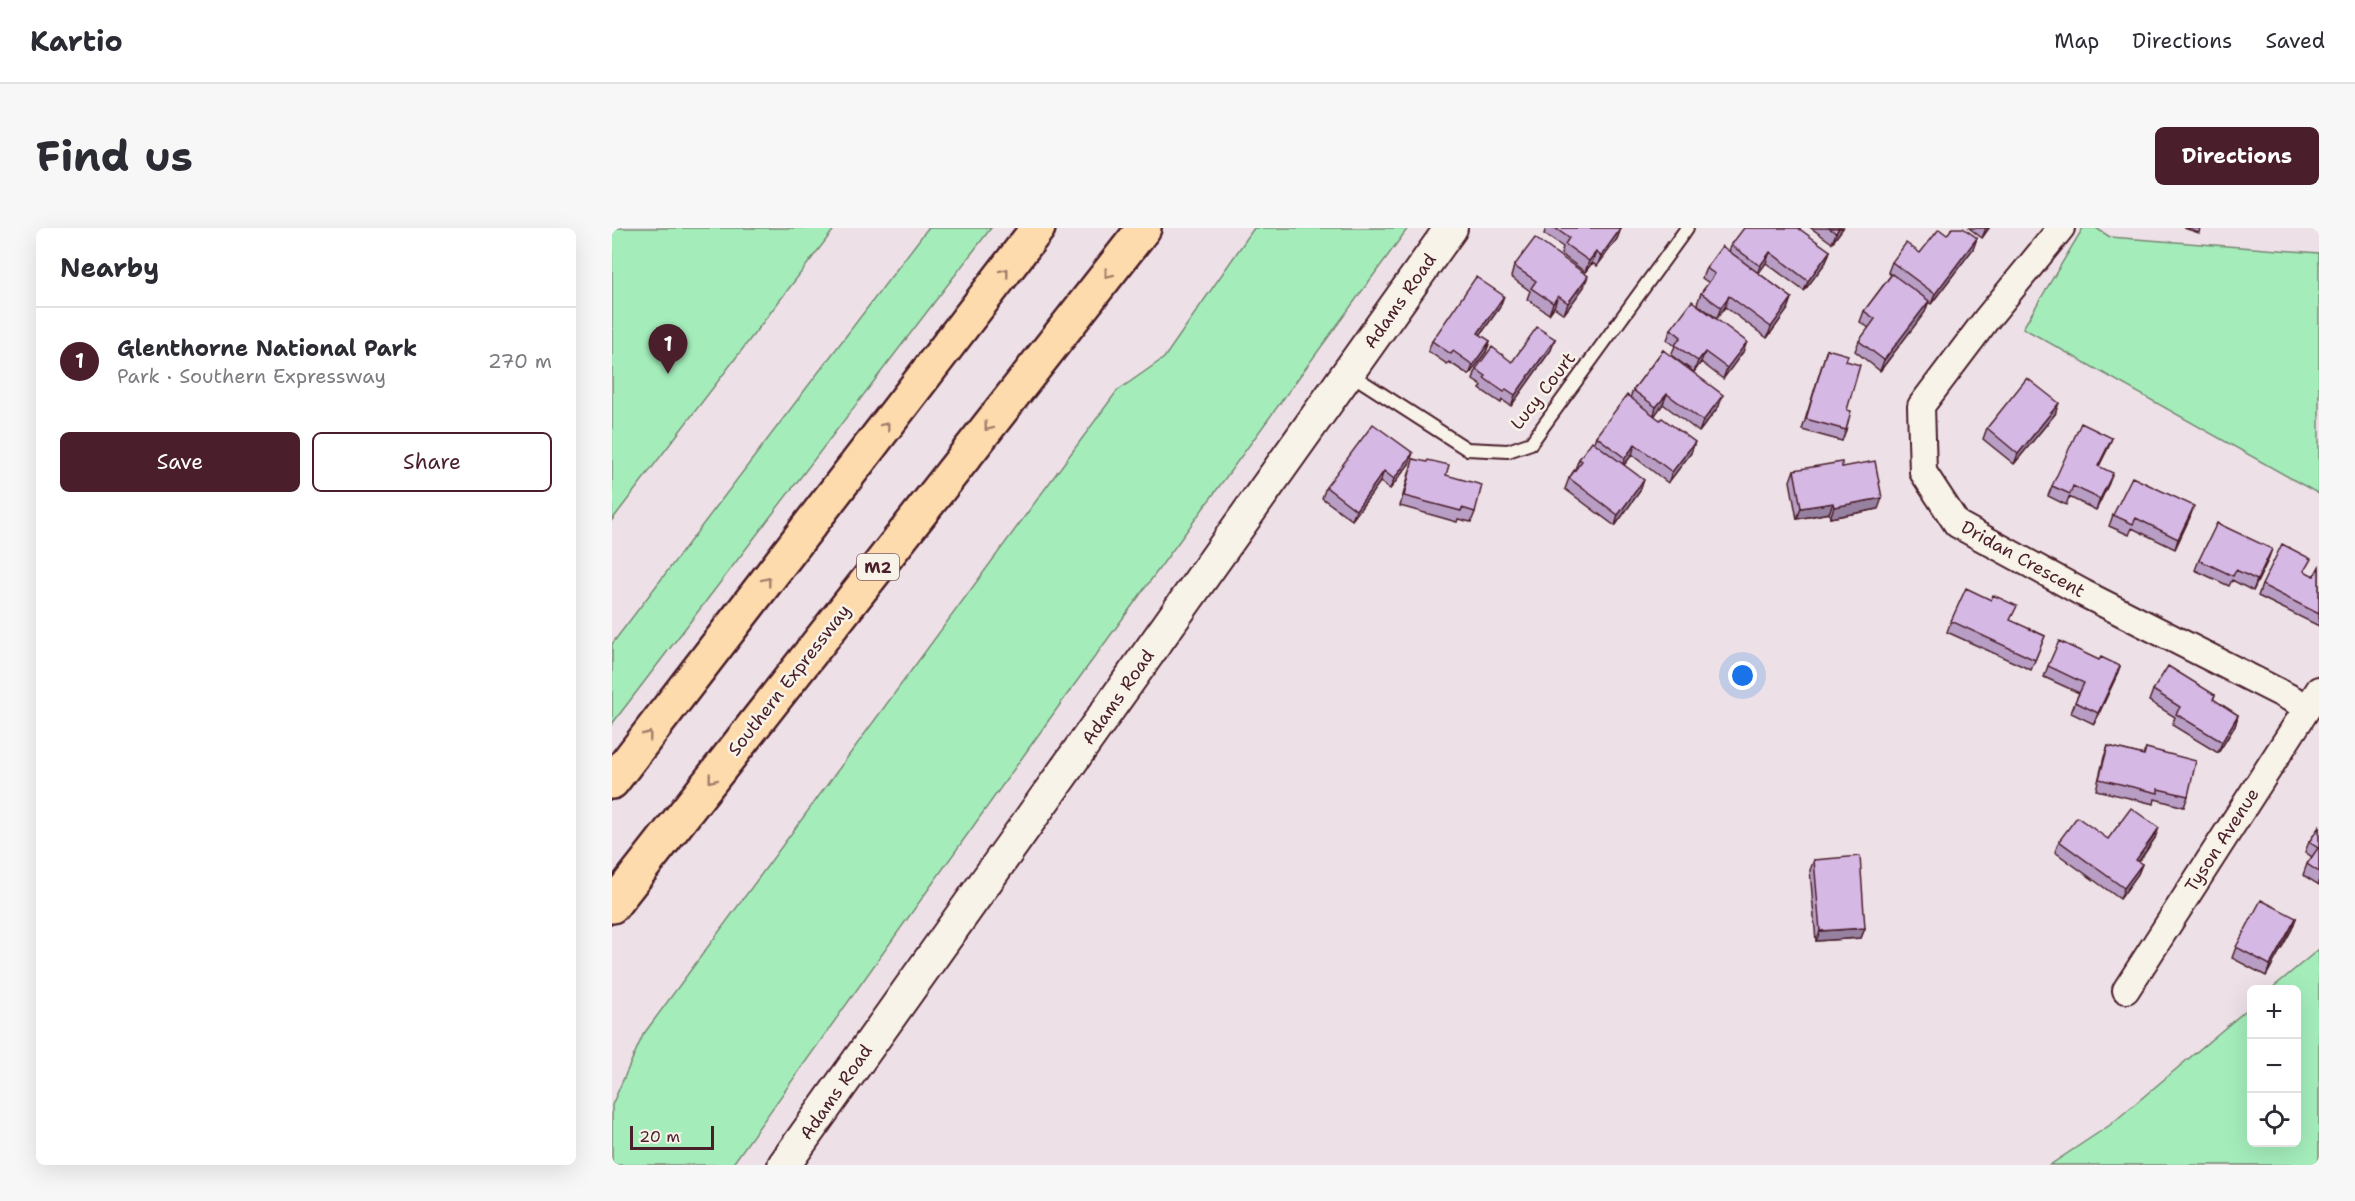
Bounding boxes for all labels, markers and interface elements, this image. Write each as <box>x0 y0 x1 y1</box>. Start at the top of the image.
text: Kartio <box>30 22 123 60</box>
text: Map <box>2054 27 2099 55</box>
text: Directions <box>2132 27 2232 55</box>
text: Saved <box>2265 27 2325 55</box>
button: Directions <box>2155 127 2319 185</box>
text: Find us <box>36 128 193 184</box>
street label: Adams Road <box>1358 249 1442 353</box>
text: Nearby <box>60 250 159 285</box>
one-way arrow <box>1105 267 1116 278</box>
one-way arrow <box>997 268 1008 279</box>
pin: 1 <box>648 324 688 374</box>
text: Glenthorne National Park <box>117 334 417 363</box>
street label: Lucy Court <box>1505 347 1581 435</box>
text: 1 <box>75 348 84 374</box>
text: 270 m <box>488 348 552 374</box>
text: Park · Southern Expressway <box>117 363 386 389</box>
one-way arrow <box>984 421 995 432</box>
one-way arrow <box>878 422 889 433</box>
button: Save <box>60 432 300 492</box>
button: Share <box>312 432 552 492</box>
street label: Dridan Crescent <box>1957 515 2089 603</box>
road number: M2 <box>857 554 899 580</box>
one-way arrow <box>759 577 770 588</box>
street label: Southern Expressway <box>722 599 856 761</box>
street label: Adams Road <box>1076 645 1160 749</box>
your location <box>1728 661 1757 690</box>
one-way arrow <box>640 731 651 742</box>
one-way arrow <box>708 772 719 783</box>
street label: Tyson Avenue <box>2179 783 2265 897</box>
map controls <box>2247 985 2301 1147</box>
button: + <box>2247 985 2301 1039</box>
button: − <box>2247 1039 2301 1093</box>
street label: Adams Road <box>794 1040 878 1144</box>
button: locate <box>2247 1093 2301 1147</box>
scale bar <box>630 1123 714 1150</box>
text: 20 m <box>639 1126 680 1147</box>

